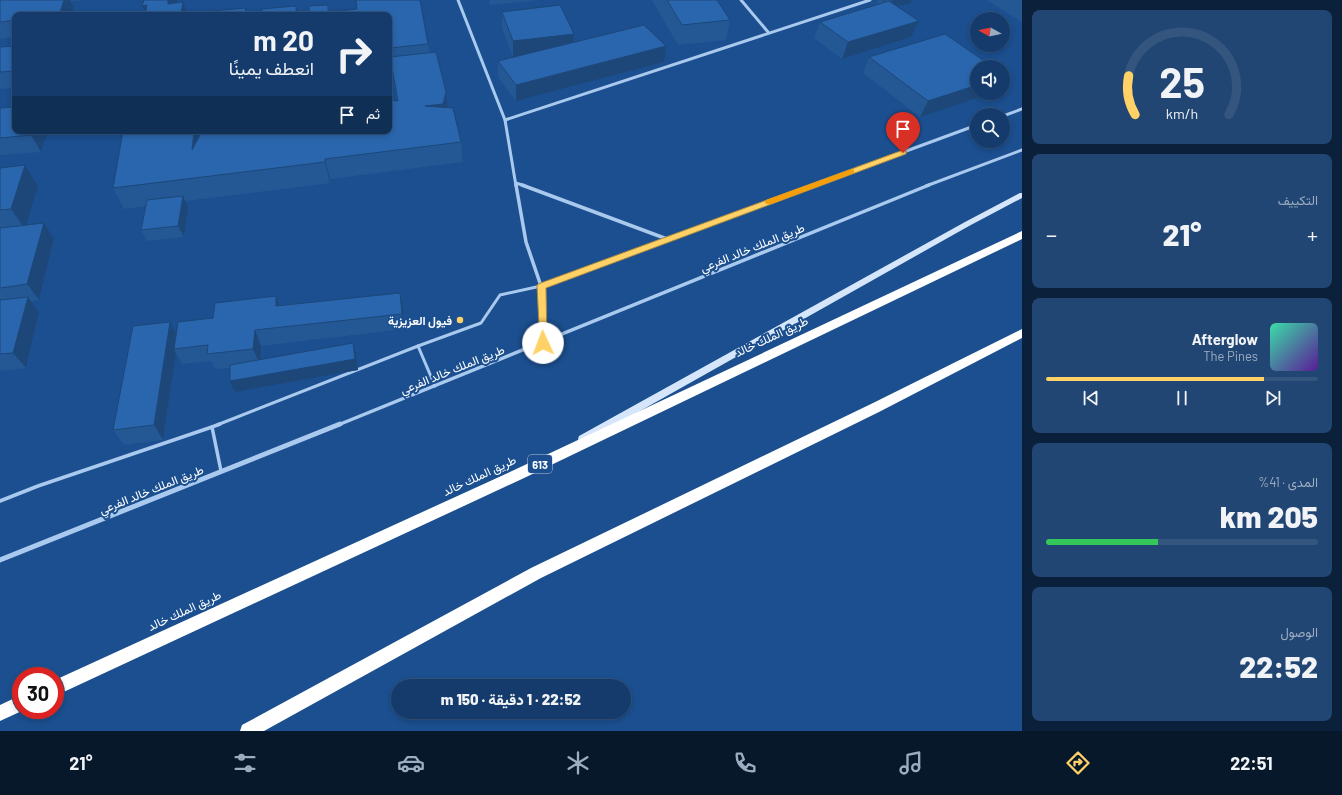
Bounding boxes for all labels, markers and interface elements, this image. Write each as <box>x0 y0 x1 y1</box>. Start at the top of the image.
north arrow <box>970 12 1010 52</box>
map controls <box>970 12 1010 148</box>
text: 20 m <box>253 23 314 57</box>
icon: right <box>328 28 380 80</box>
text: 25 <box>1159 56 1205 106</box>
text: انعطف يمينًا <box>229 57 314 79</box>
button: sound <box>970 60 1010 100</box>
icon: arrive <box>336 104 358 126</box>
text: ثم <box>366 104 380 122</box>
text: km/h <box>1166 105 1198 122</box>
button: search <box>970 108 1010 148</box>
pin <box>886 112 920 153</box>
icon: arrive <box>892 118 914 140</box>
text: التكييف <box>1278 192 1318 208</box>
text: 21° <box>1163 216 1201 252</box>
street label: طريق الملك خالد الفرعي <box>698 220 808 278</box>
text: − <box>1046 221 1057 247</box>
text: + <box>1307 221 1318 247</box>
place label: فيول العزيزية <box>388 313 452 329</box>
street label: طريق الملك خالد <box>732 313 811 361</box>
marker: فيول العزيزية <box>455 315 465 325</box>
position arrow <box>522 322 564 364</box>
text: Afterglow <box>1192 330 1258 348</box>
street label: طريق الملك خالد الفرعي <box>398 342 508 400</box>
text: The Pines <box>1203 348 1258 364</box>
icon: previous <box>1080 387 1102 409</box>
icon: pause <box>1171 387 1193 409</box>
icon: next <box>1262 387 1284 409</box>
street label: طريق الملك خالد <box>440 452 519 500</box>
road number: 613 <box>528 455 552 473</box>
street label: طريق الملك خالد الفرعي <box>97 462 207 520</box>
text: المدى · 41% <box>1258 474 1318 490</box>
text: 205 km <box>1220 498 1318 534</box>
street label: طريق الملك خالد <box>145 587 224 635</box>
text: الوصول <box>1280 624 1318 640</box>
text: 22:52 <box>1239 648 1318 684</box>
speed limit sign: 30 <box>12 667 64 719</box>
text: 22:52 · 1 دقيقة · 150 m <box>441 690 581 708</box>
icon: filters <box>231 749 259 777</box>
icon: car <box>397 749 425 777</box>
icon: climate <box>564 749 592 777</box>
icon: phone <box>731 749 759 777</box>
icon: music <box>897 749 925 777</box>
icon: directions <box>1064 749 1092 777</box>
text: 21° <box>69 752 92 774</box>
text: 22:51 <box>1230 752 1273 774</box>

